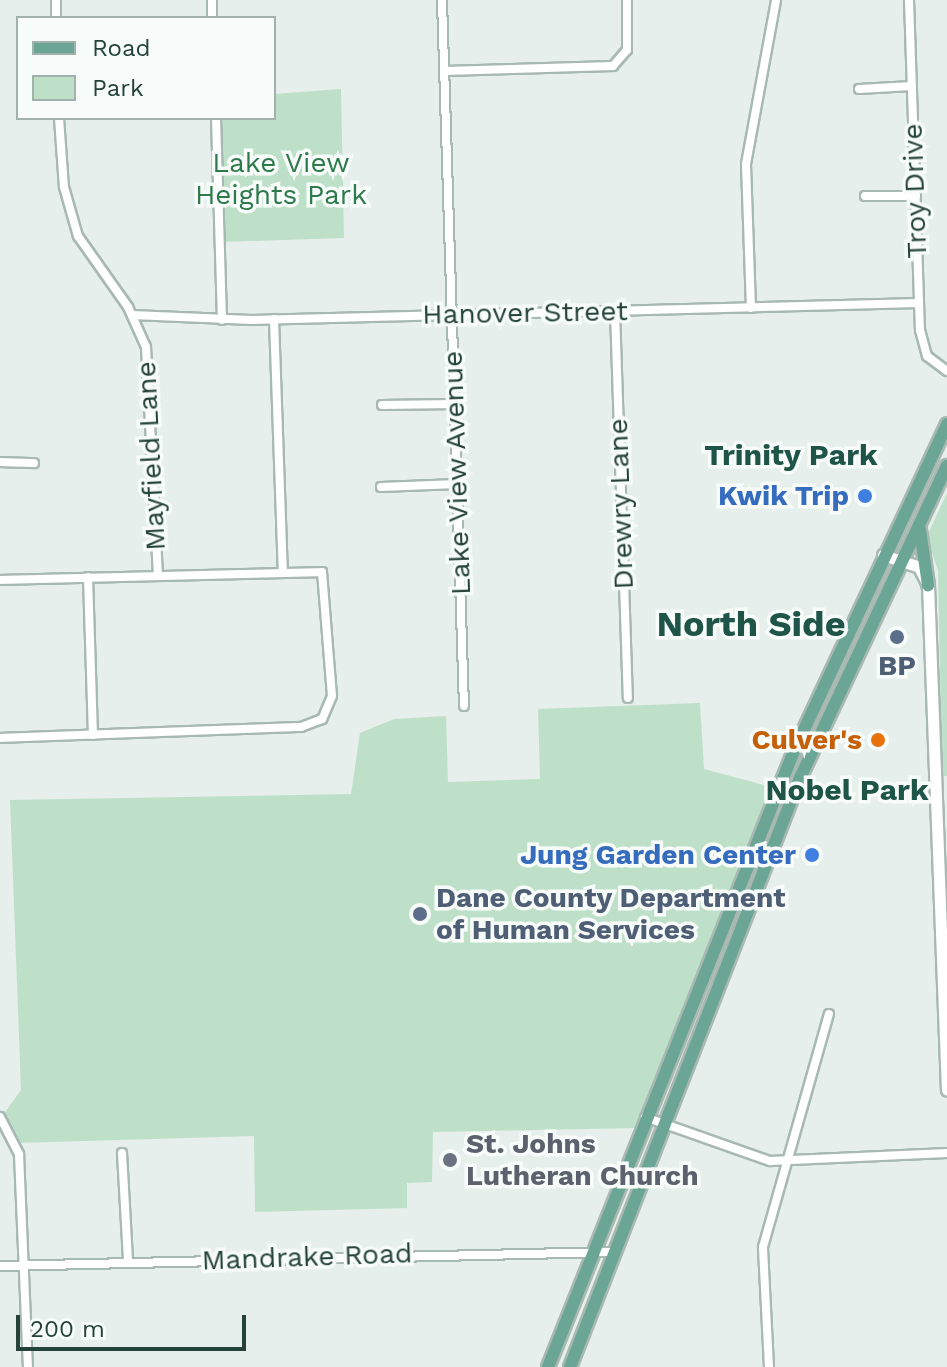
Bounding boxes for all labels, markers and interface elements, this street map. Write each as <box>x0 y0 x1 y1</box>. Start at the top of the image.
legend <box>16 16 276 120</box>
text: Road <box>92 34 151 62</box>
text: Park <box>92 74 144 102</box>
street label: Troy Drive <box>896 122 934 260</box>
park label: Lake View Heights Park <box>195 146 367 212</box>
street label: Hanover Street <box>422 294 628 332</box>
street label: Lake View Avenue <box>436 349 478 597</box>
street label: Mayfield Lane <box>129 360 173 552</box>
street label: Drewry Lane <box>601 418 641 590</box>
district label: Trinity Park <box>704 437 878 473</box>
place label: Kwik Trip <box>717 479 849 513</box>
marker: Kwik Trip <box>856 487 874 505</box>
district label: North Side <box>657 603 845 647</box>
marker: BP <box>888 628 906 646</box>
place label: BP <box>878 649 916 683</box>
place label: Culver's <box>751 723 862 757</box>
marker: Culver's <box>869 731 887 749</box>
district label: Nobel Park <box>765 772 929 808</box>
place label: Jung Garden Center <box>520 838 796 872</box>
marker: Jung Garden Center <box>803 846 821 864</box>
place label: Dane County Department of Human Services <box>436 881 786 947</box>
marker: Dane County Department of Human Services <box>411 905 429 923</box>
place label: St. Johns Lutheran Church <box>466 1127 699 1193</box>
marker: St. Johns Lutheran Church <box>441 1151 459 1169</box>
street label: Mandrake Road <box>201 1237 413 1277</box>
scale bar <box>20 1299 250 1349</box>
text: 200 m <box>30 1315 105 1343</box>

